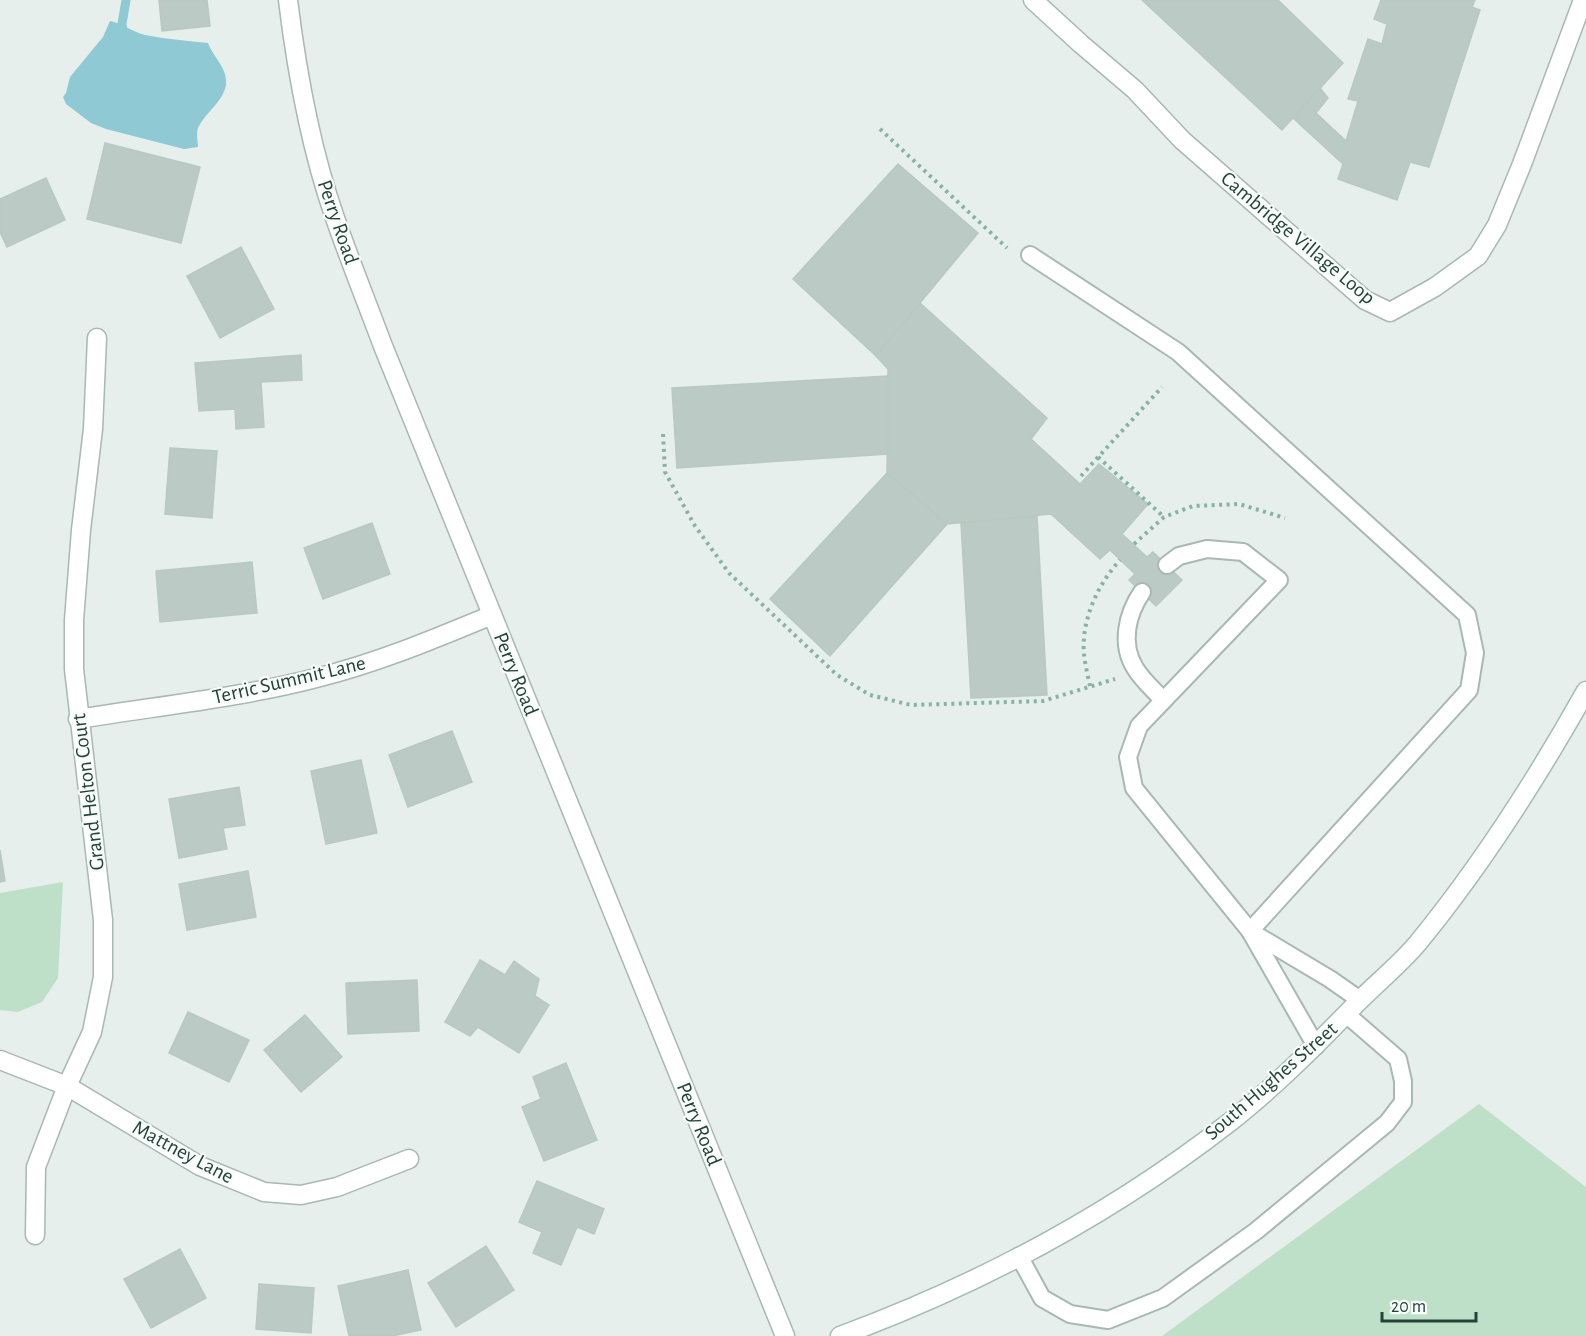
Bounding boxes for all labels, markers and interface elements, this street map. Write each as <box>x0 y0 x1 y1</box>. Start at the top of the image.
street label: Cambridge Village Loop <box>1217 168 1379 308</box>
street label: Perry Road <box>314 177 362 267</box>
street label: Perry Road <box>490 629 542 719</box>
street label: Terric Summit Lane <box>210 652 368 708</box>
street label: Grand Helton Court <box>68 712 108 872</box>
street label: South Hughes Street <box>1201 1018 1341 1144</box>
street label: Perry Road <box>673 1079 725 1169</box>
street label: Mattney Lane <box>129 1117 237 1187</box>
scale bar <box>1382 1285 1476 1323</box>
text: 20 m <box>1391 1298 1426 1316</box>

